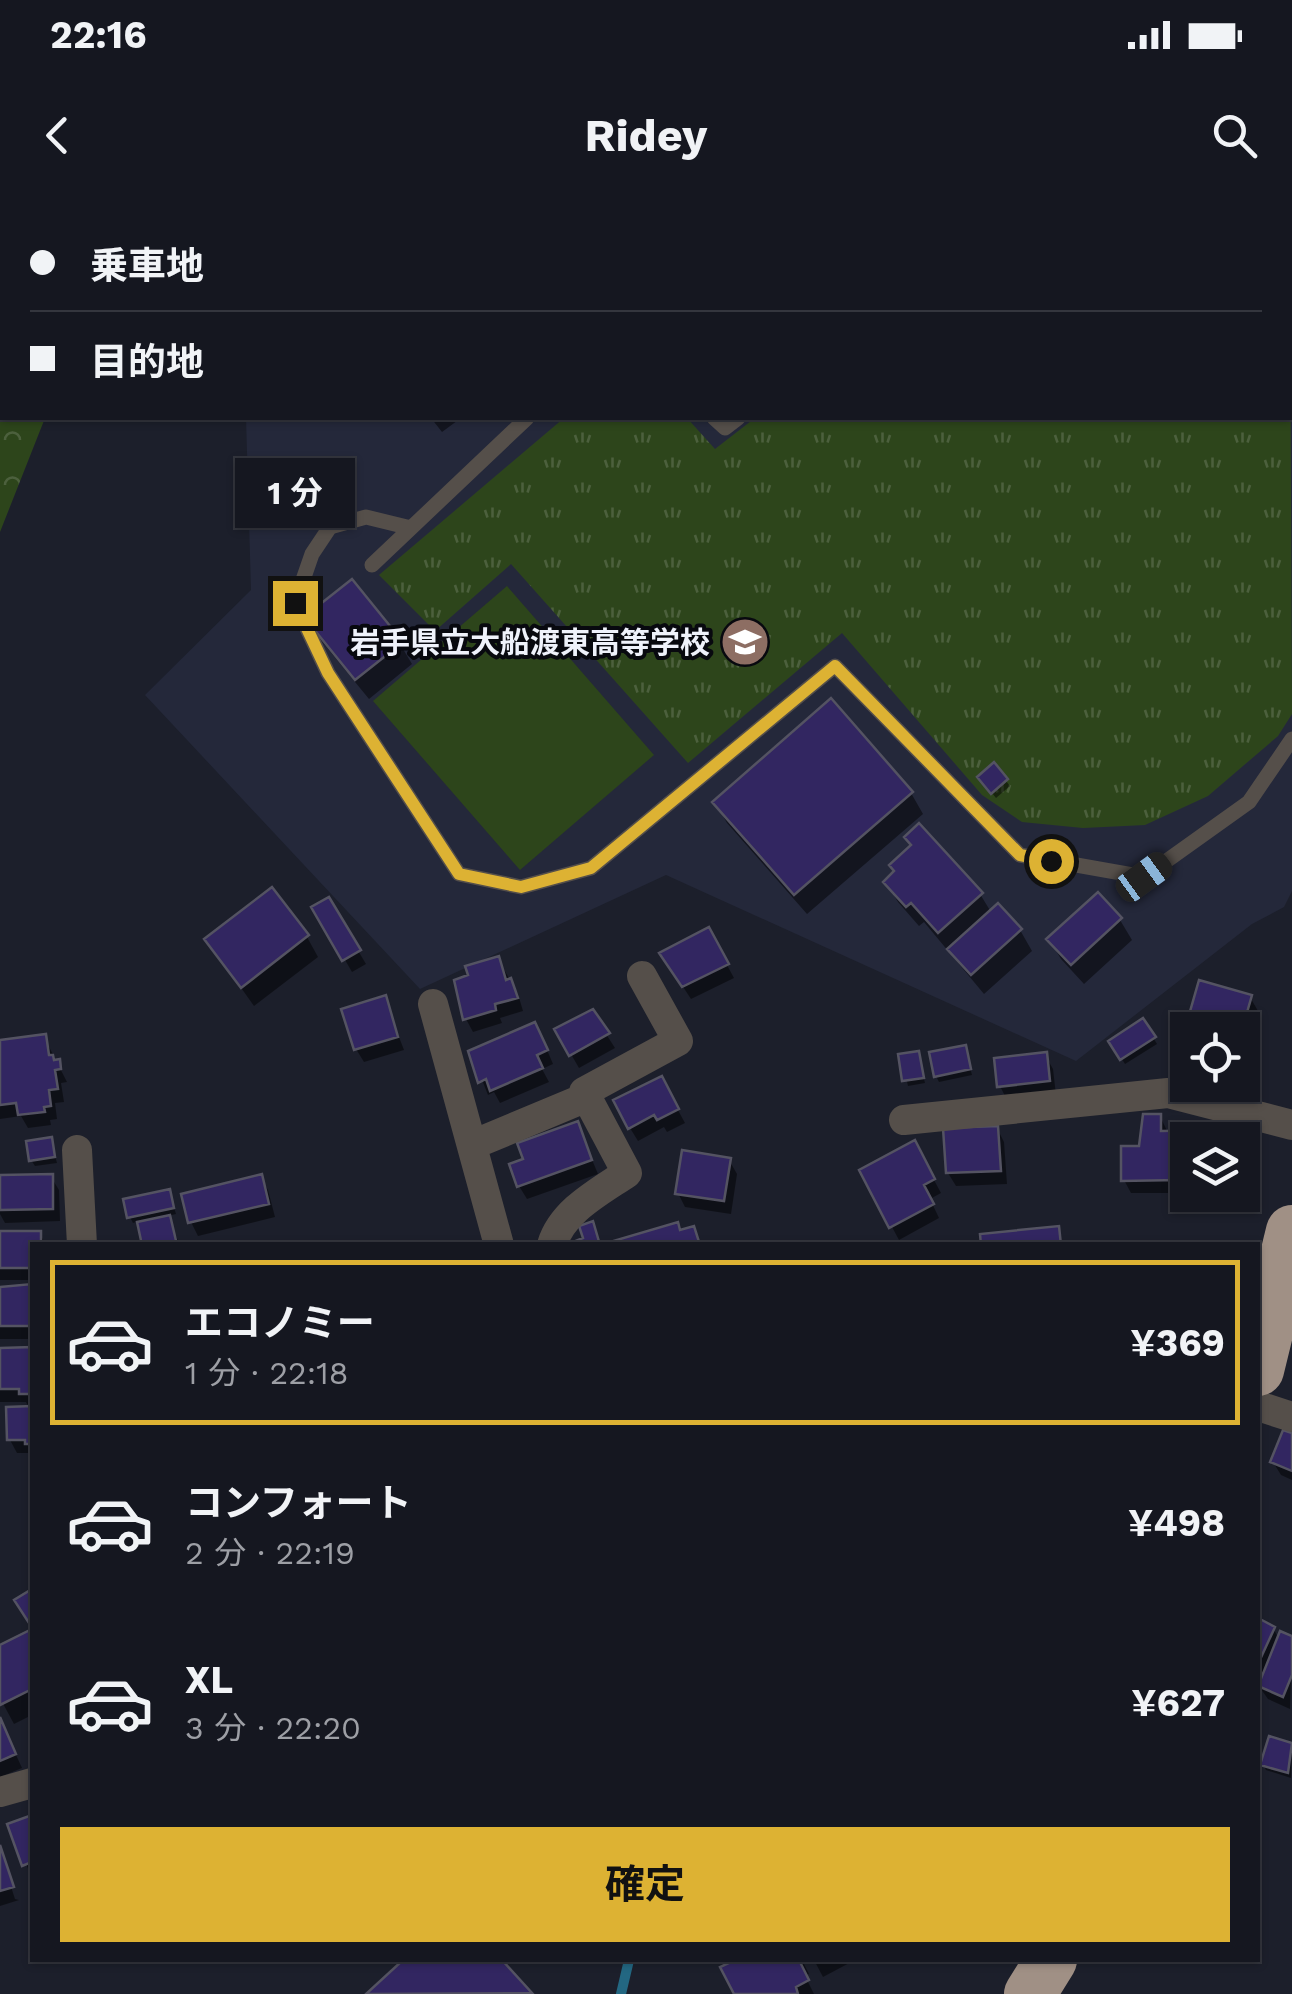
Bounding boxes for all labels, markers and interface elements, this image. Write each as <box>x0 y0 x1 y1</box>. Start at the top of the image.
text: 22:16 <box>50 13 147 57</box>
icon: back <box>30 108 85 163</box>
icon: search <box>1207 108 1262 163</box>
text: Ridey <box>585 109 707 162</box>
text: 乗車地 <box>90 244 204 288</box>
text: 目的地 <box>90 340 204 384</box>
callout: 1 分 <box>235 458 355 528</box>
text: 1 分 <box>268 474 322 512</box>
route end <box>273 581 318 626</box>
school or university icon: 岩手県立大船渡東高等学校 <box>719 616 771 668</box>
place label: 岩手県立大船渡東高等学校 <box>350 625 710 660</box>
route start <box>1029 839 1074 884</box>
car <box>1111 847 1177 907</box>
map controls <box>1170 1012 1260 1212</box>
button: locate <box>1170 1012 1260 1102</box>
button: layers <box>1170 1122 1260 1212</box>
icon: car <box>65 1298 155 1388</box>
text: エコノミー <box>185 1301 375 1345</box>
text: ¥369 <box>1130 1321 1225 1365</box>
text: 1 分 · 22:18 <box>185 1354 348 1392</box>
icon: car <box>65 1478 155 1568</box>
text: コンフォート <box>185 1481 412 1525</box>
text: ¥498 <box>1128 1501 1225 1545</box>
text: 2 分 · 22:19 <box>185 1534 355 1572</box>
icon: car <box>65 1658 155 1748</box>
text: XL <box>185 1658 233 1702</box>
text: ¥627 <box>1131 1681 1225 1725</box>
text: 3 分 · 22:20 <box>185 1709 361 1747</box>
button: 確定 <box>60 1827 1230 1942</box>

